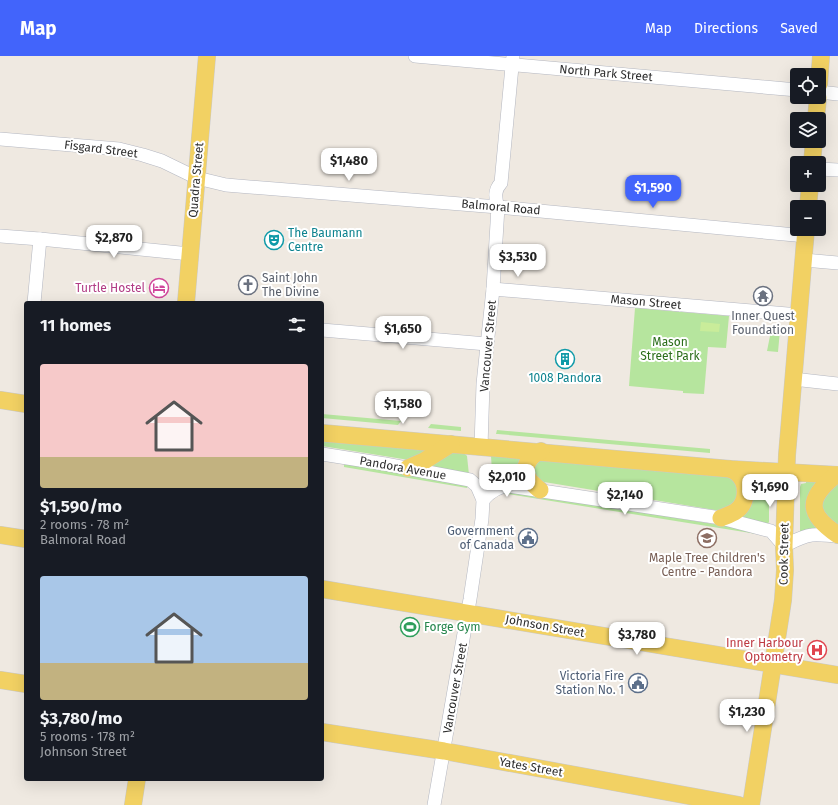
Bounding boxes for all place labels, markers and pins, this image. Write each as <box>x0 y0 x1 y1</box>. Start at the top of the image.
pin: $1,480 <box>316 148 382 182</box>
pin: $1,590 <box>620 175 686 209</box>
pin: $2,870 <box>81 225 147 259</box>
place label: The Baumann Centre <box>288 226 363 254</box>
theatre icon: The Baumann Centre <box>263 229 285 251</box>
pin: $3,530 <box>485 244 551 278</box>
place label: Saint John The Divine <box>262 271 319 299</box>
church icon: Saint John The Divine <box>237 274 259 296</box>
hotel icon: Turtle Hostel <box>148 277 170 299</box>
place label: Turtle Hostel <box>75 281 145 295</box>
temple icon: Inner Quest Foundation <box>752 285 774 307</box>
place label: Inner Quest Foundation <box>731 309 796 337</box>
pin: $1,650 <box>370 316 436 350</box>
building icon: 1008 Pandora <box>554 348 576 370</box>
place label: 1008 Pandora <box>528 371 602 385</box>
pin: $1,580 <box>370 391 436 425</box>
pin: $2,010 <box>474 464 540 498</box>
pin: $1,690 <box>737 474 803 508</box>
pin: $2,140 <box>592 482 658 516</box>
place label: Government of Canada <box>447 524 515 552</box>
public building icon: Government of Canada <box>517 527 539 549</box>
school or university icon: Maple Tree Children's Centre - Pandora <box>696 527 718 549</box>
place label: Maple Tree Children's Centre - Pandora <box>649 551 765 579</box>
sports icon: Forge Gym <box>399 616 421 638</box>
place label: Forge Gym <box>424 620 480 634</box>
pin: $3,780 <box>604 622 670 656</box>
place label: Inner Harbour Optometry <box>726 636 803 664</box>
hospital icon: Inner Harbour Optometry <box>806 639 828 661</box>
place label: Victoria Fire Station No. 1 <box>555 669 624 697</box>
public building icon: Victoria Fire Station No. 1 <box>627 672 649 694</box>
pin: $1,230 <box>714 699 780 733</box>

